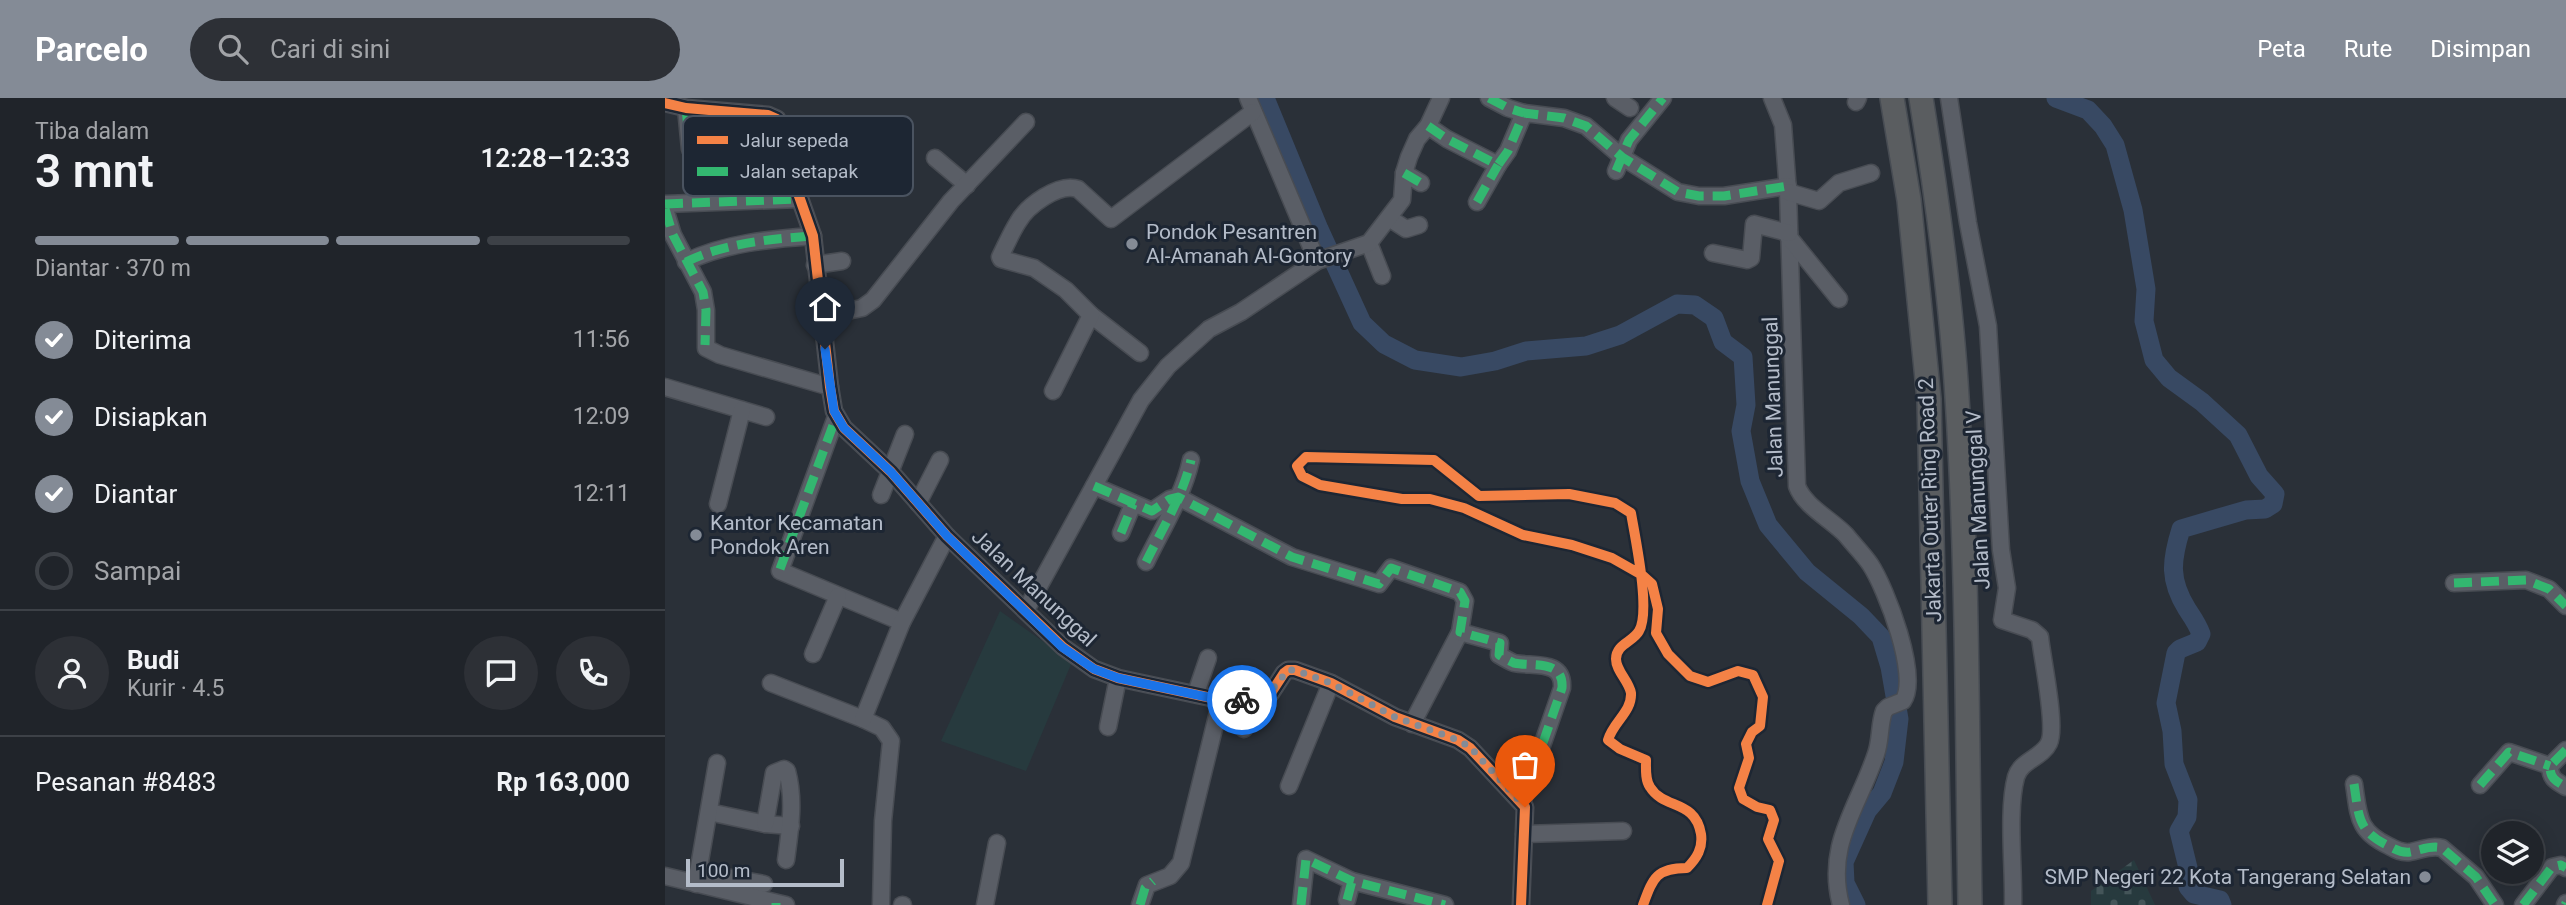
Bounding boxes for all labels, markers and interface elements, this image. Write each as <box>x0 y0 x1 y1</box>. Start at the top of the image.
search box <box>190 18 680 81</box>
text: Parcelo <box>35 30 148 69</box>
icon: search <box>214 30 252 68</box>
text: Cari di sini <box>270 34 390 64</box>
text: Peta <box>2257 35 2306 63</box>
text: Rute <box>2344 35 2392 63</box>
text: Disimpan <box>2430 35 2531 63</box>
legend <box>683 116 913 196</box>
text: Tiba dalam <box>35 118 149 145</box>
text: Jalur sepeda <box>740 129 849 152</box>
text: 12:28–12:33 <box>480 143 630 173</box>
text: 3 mnt <box>35 144 154 198</box>
text: Jalan setapak <box>740 160 858 183</box>
place label: Pondok Pesantren Al-Amanah Al-Gontory <box>1146 220 1352 268</box>
marker: Pondok Pesantren Al-Amanah Al-Gontory <box>1124 236 1140 252</box>
text: Diantar · 370 m <box>35 255 191 282</box>
pin <box>795 277 855 349</box>
icon: home <box>806 288 844 326</box>
street label: Jalan Manunggal <box>1758 316 1788 478</box>
icon: check <box>35 321 73 359</box>
text: Diterima <box>94 325 192 355</box>
text: 11:56 <box>573 326 630 353</box>
street label: Jakarta Outer Ring Road 2 <box>1914 377 1946 623</box>
icon: check <box>35 398 73 436</box>
text: Disiapkan <box>94 402 208 432</box>
text: 12:09 <box>573 403 630 430</box>
street label: Jalan Manunggal V <box>1961 409 1995 590</box>
icon: check <box>35 475 73 513</box>
text: Diantar <box>94 479 177 509</box>
text: 12:11 <box>573 480 630 507</box>
place label: Kantor Kecamatan Pondok Aren <box>710 511 883 559</box>
street label: Jalan Manunggal <box>967 524 1101 652</box>
marker: Kantor Kecamatan Pondok Aren <box>688 527 704 543</box>
text: Sampai <box>94 556 181 586</box>
button: person <box>35 636 109 710</box>
button: chat <box>464 636 538 710</box>
button: phone <box>556 636 630 710</box>
text: Budi <box>127 645 180 675</box>
courier <box>1207 665 1277 735</box>
text: Kurir · 4.5 <box>127 675 224 702</box>
icon: bike <box>1223 681 1261 719</box>
pin <box>1495 735 1555 807</box>
icon: bag <box>1506 746 1544 784</box>
text: Pesanan #8483 <box>35 767 216 797</box>
text: Rp 163,000 <box>496 767 630 797</box>
map controls <box>2481 821 2544 884</box>
button: layers <box>2481 821 2544 884</box>
scale bar <box>686 856 843 888</box>
text: 100 m <box>697 859 750 882</box>
place label: SMP Negeri 22 Kota Tangerang Selatan <box>2044 865 2411 889</box>
marker: SMP Negeri 22 Kota Tangerang Selatan <box>2417 869 2433 885</box>

